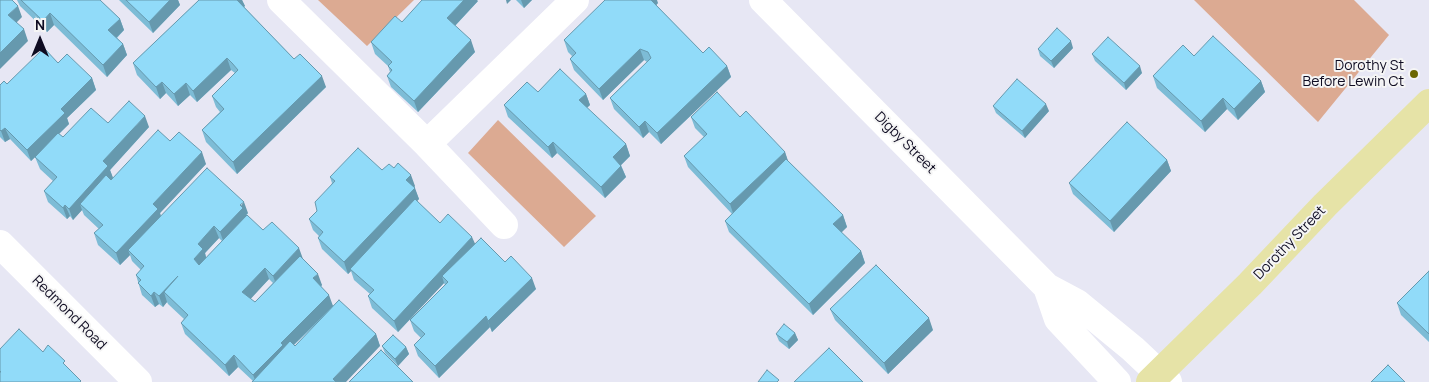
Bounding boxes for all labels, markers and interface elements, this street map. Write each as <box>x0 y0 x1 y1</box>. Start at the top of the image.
north arrow <box>15 15 65 65</box>
text: N <box>35 15 45 34</box>
place label: Dorothy St Before Lewin Ct <box>1303 58 1404 90</box>
marker: Dorothy St Before Lewin Ct <box>1408 68 1420 80</box>
street label: Digby Street <box>871 109 939 177</box>
street label: Dorothy Street <box>1251 203 1329 283</box>
street label: Redmond Road <box>28 272 110 354</box>

